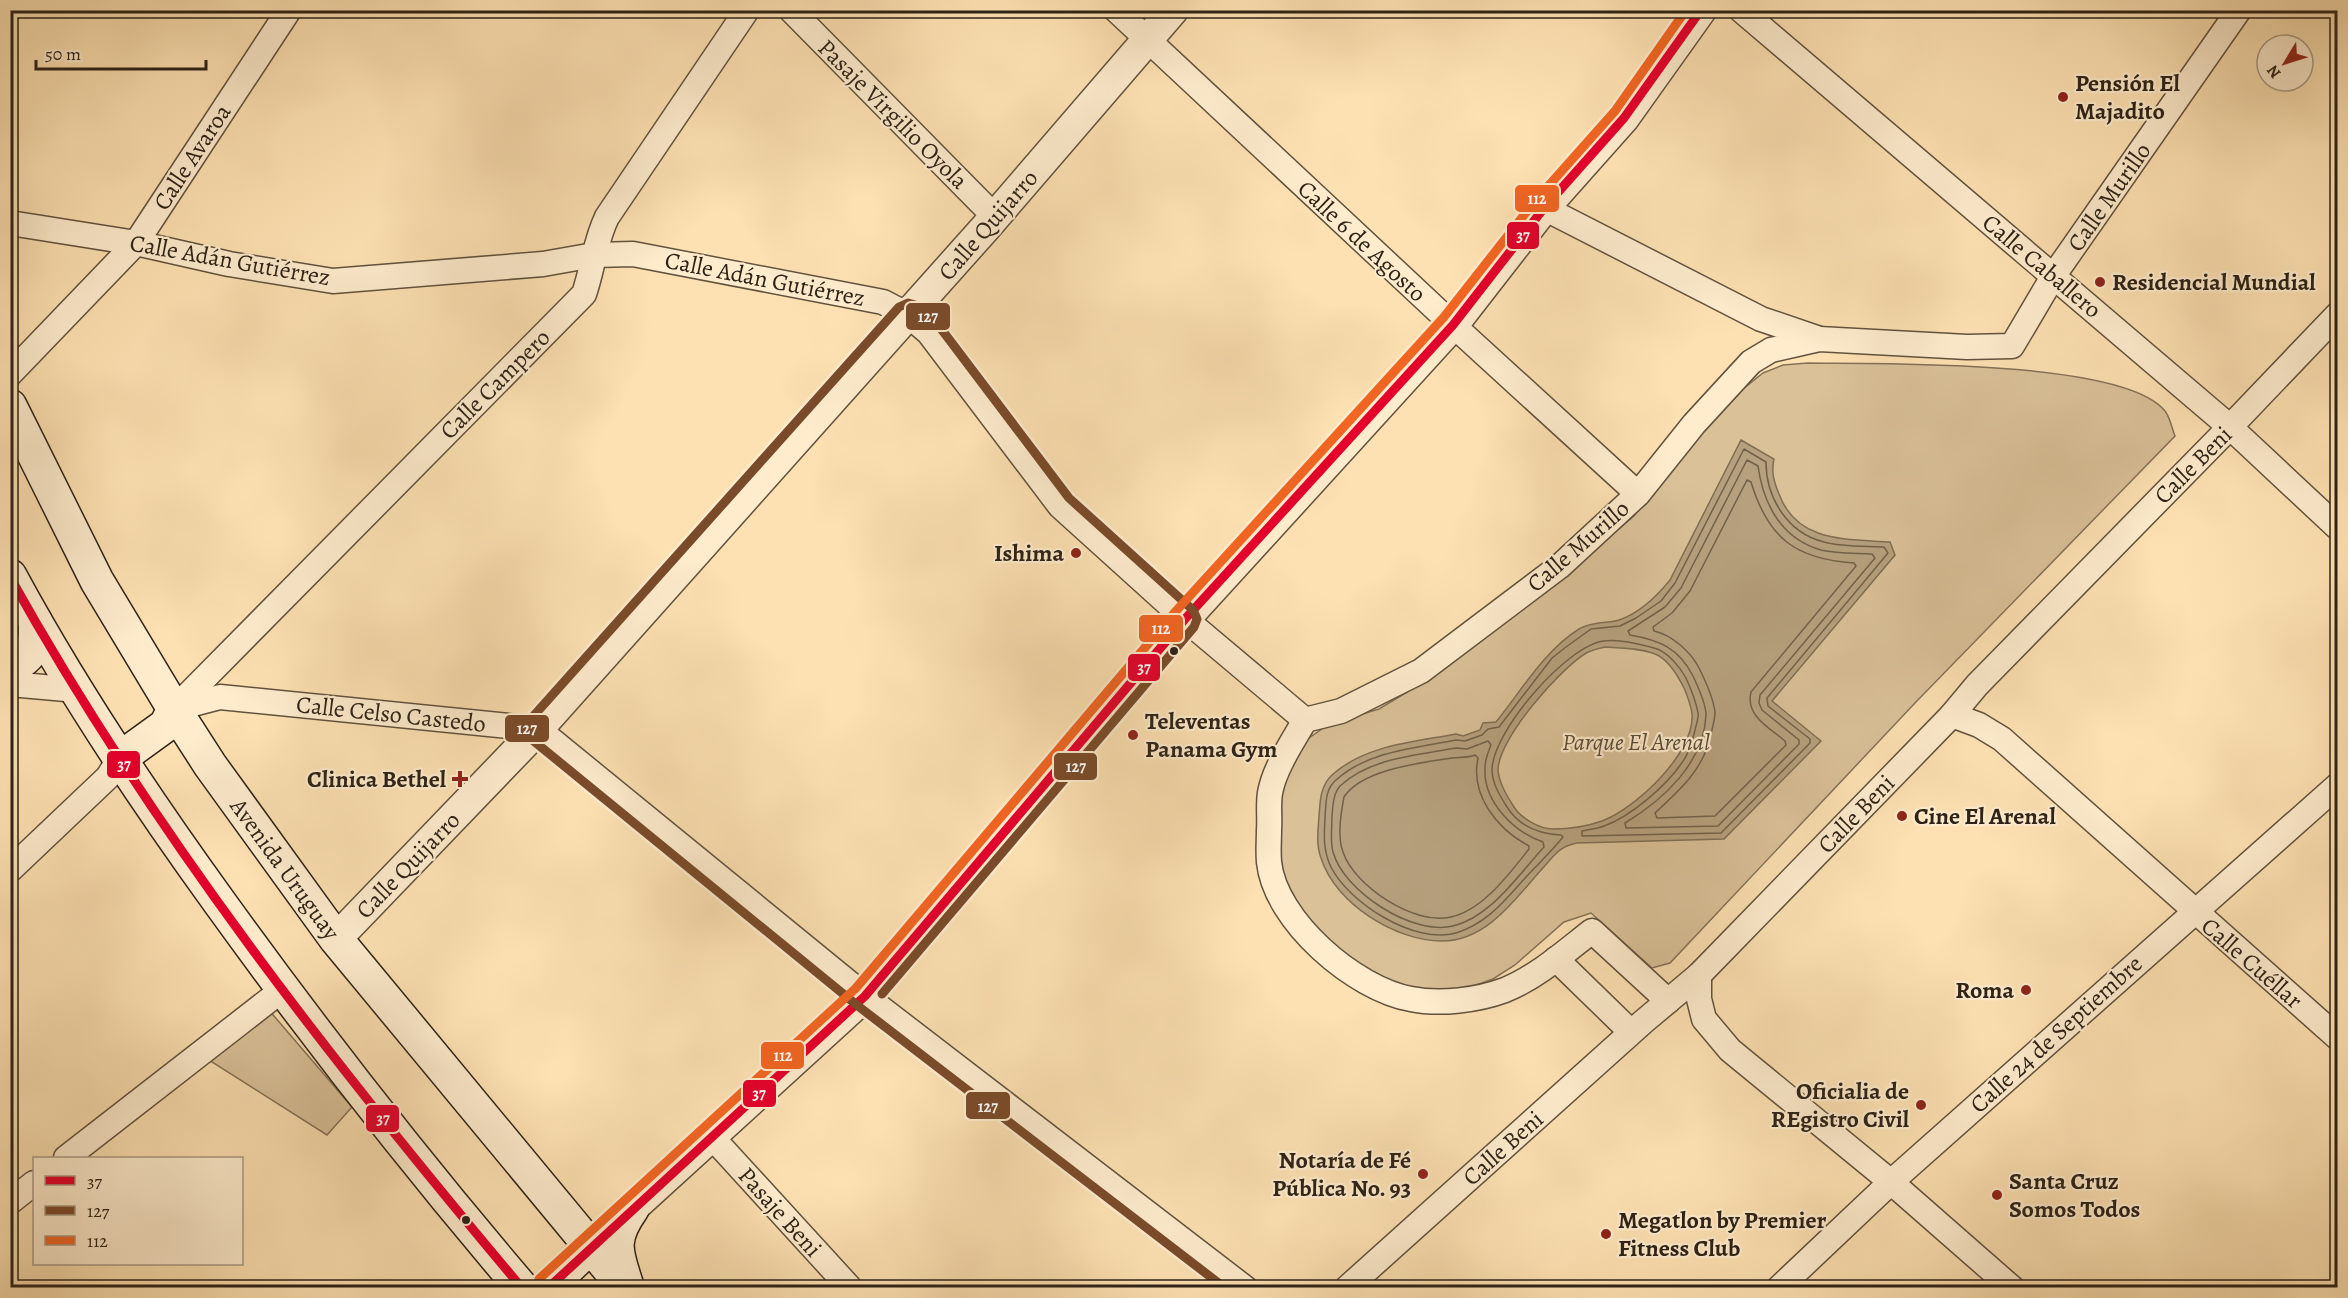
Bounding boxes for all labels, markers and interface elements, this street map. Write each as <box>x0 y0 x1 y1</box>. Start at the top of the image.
street label: Pasaje Virgilio Oyola <box>811 32 976 197</box>
scale bar <box>36 33 206 71</box>
north arrow <box>2255 33 2315 93</box>
text: 50 m <box>45 42 81 66</box>
text: N <box>2261 60 2286 83</box>
place label: Pensión El Majadito <box>2075 67 2181 127</box>
marker: Pensión El Majadito <box>2056 90 2070 104</box>
street label: Calle Avaroa <box>146 97 239 216</box>
street label: Calle Murillo <box>2060 136 2158 258</box>
street label: Calle Quijarro <box>931 163 1045 287</box>
street label: Calle 6 de Agosto <box>1291 173 1433 309</box>
line badge: 112 <box>1514 184 1560 213</box>
text: 112 <box>1527 188 1547 210</box>
street label: Calle Caballero <box>1976 207 2108 325</box>
line badge: 37 <box>1506 221 1540 250</box>
text: 37 <box>1516 225 1530 247</box>
street label: Calle Adán Gutiérrez <box>127 227 333 293</box>
street label: Calle Adán Gutiérrez <box>662 244 868 314</box>
place label: Residencial Mundial <box>2112 266 2316 298</box>
marker: Residencial Mundial <box>2093 275 2107 289</box>
line badge: 127 <box>905 302 951 331</box>
text: 127 <box>918 306 938 328</box>
street label: Calle Campero <box>433 322 557 446</box>
street label: Calle Beni <box>2147 419 2239 511</box>
street label: Calle Murillo <box>1520 493 1636 599</box>
place label: Ishima <box>994 537 1064 569</box>
marker: Ishima <box>1069 546 1083 560</box>
line badge: 112 <box>1138 614 1184 643</box>
text: 112 <box>1151 618 1171 640</box>
unlabelled marker <box>1168 645 1180 657</box>
line badge: 37 <box>1127 653 1161 682</box>
text: 37 <box>1137 657 1151 679</box>
street label: Calle Celso Castedo <box>295 688 487 740</box>
place label: Televentas Panama Gym <box>1145 705 1277 765</box>
line badge: 127 <box>504 714 550 743</box>
text: 127 <box>517 718 537 740</box>
park label: Parque El Arenal <box>1562 726 1710 758</box>
marker: Televentas Panama Gym <box>1126 728 1140 742</box>
line badge: 37 <box>106 750 141 779</box>
line badge: 127 <box>1053 752 1098 781</box>
text: 37 <box>117 754 131 776</box>
text: 127 <box>1066 756 1086 778</box>
place label: Clinica Bethel <box>307 763 447 795</box>
street label: Calle Beni <box>1810 768 1902 860</box>
marker: Clinica Bethel <box>451 770 469 788</box>
street label: Avenida Uruguay <box>222 791 347 947</box>
place label: Cine El Arenal <box>1914 800 2056 832</box>
street label: Calle Quijarro <box>349 805 467 925</box>
marker: Cine El Arenal <box>1895 809 1909 823</box>
street label: Calle Cuéllar <box>2195 910 2309 1016</box>
street label: Calle 24 de Septiembre <box>1963 948 2149 1120</box>
place label: Roma <box>1955 974 2014 1006</box>
marker: Roma <box>2019 983 2033 997</box>
line badge: 112 <box>760 1041 805 1070</box>
text: 112 <box>773 1045 793 1067</box>
place label: Oficialia de REgistro Civil <box>1771 1075 1910 1135</box>
line badge: 37 <box>742 1079 777 1108</box>
text: 37 <box>752 1083 766 1105</box>
line badge: 127 <box>965 1091 1011 1120</box>
text: 127 <box>978 1096 998 1118</box>
marker: Oficialia de REgistro Civil <box>1914 1098 1928 1112</box>
street label: Calle Beni <box>1456 1103 1550 1193</box>
line badge: 37 <box>365 1104 400 1133</box>
text: 37 <box>376 1108 390 1130</box>
place label: Notaría de Fé Pública No. 93 <box>1272 1144 1411 1204</box>
legend <box>33 1157 243 1265</box>
street label: Pasaje Beni <box>731 1160 829 1264</box>
place label: Santa Cruz Somos Todos <box>2009 1165 2140 1225</box>
marker: Notaría de Fé Pública No. 93 <box>1416 1167 1430 1181</box>
text: 37 <box>87 1169 102 1193</box>
marker: Santa Cruz Somos Todos <box>1990 1188 2004 1202</box>
text: 127 <box>87 1199 110 1223</box>
place label: Megatlon by Premier Fitness Club <box>1618 1204 1827 1264</box>
unlabelled marker <box>460 1214 472 1226</box>
marker: Megatlon by Premier Fitness Club <box>1599 1227 1613 1241</box>
text: 112 <box>87 1229 108 1253</box>

